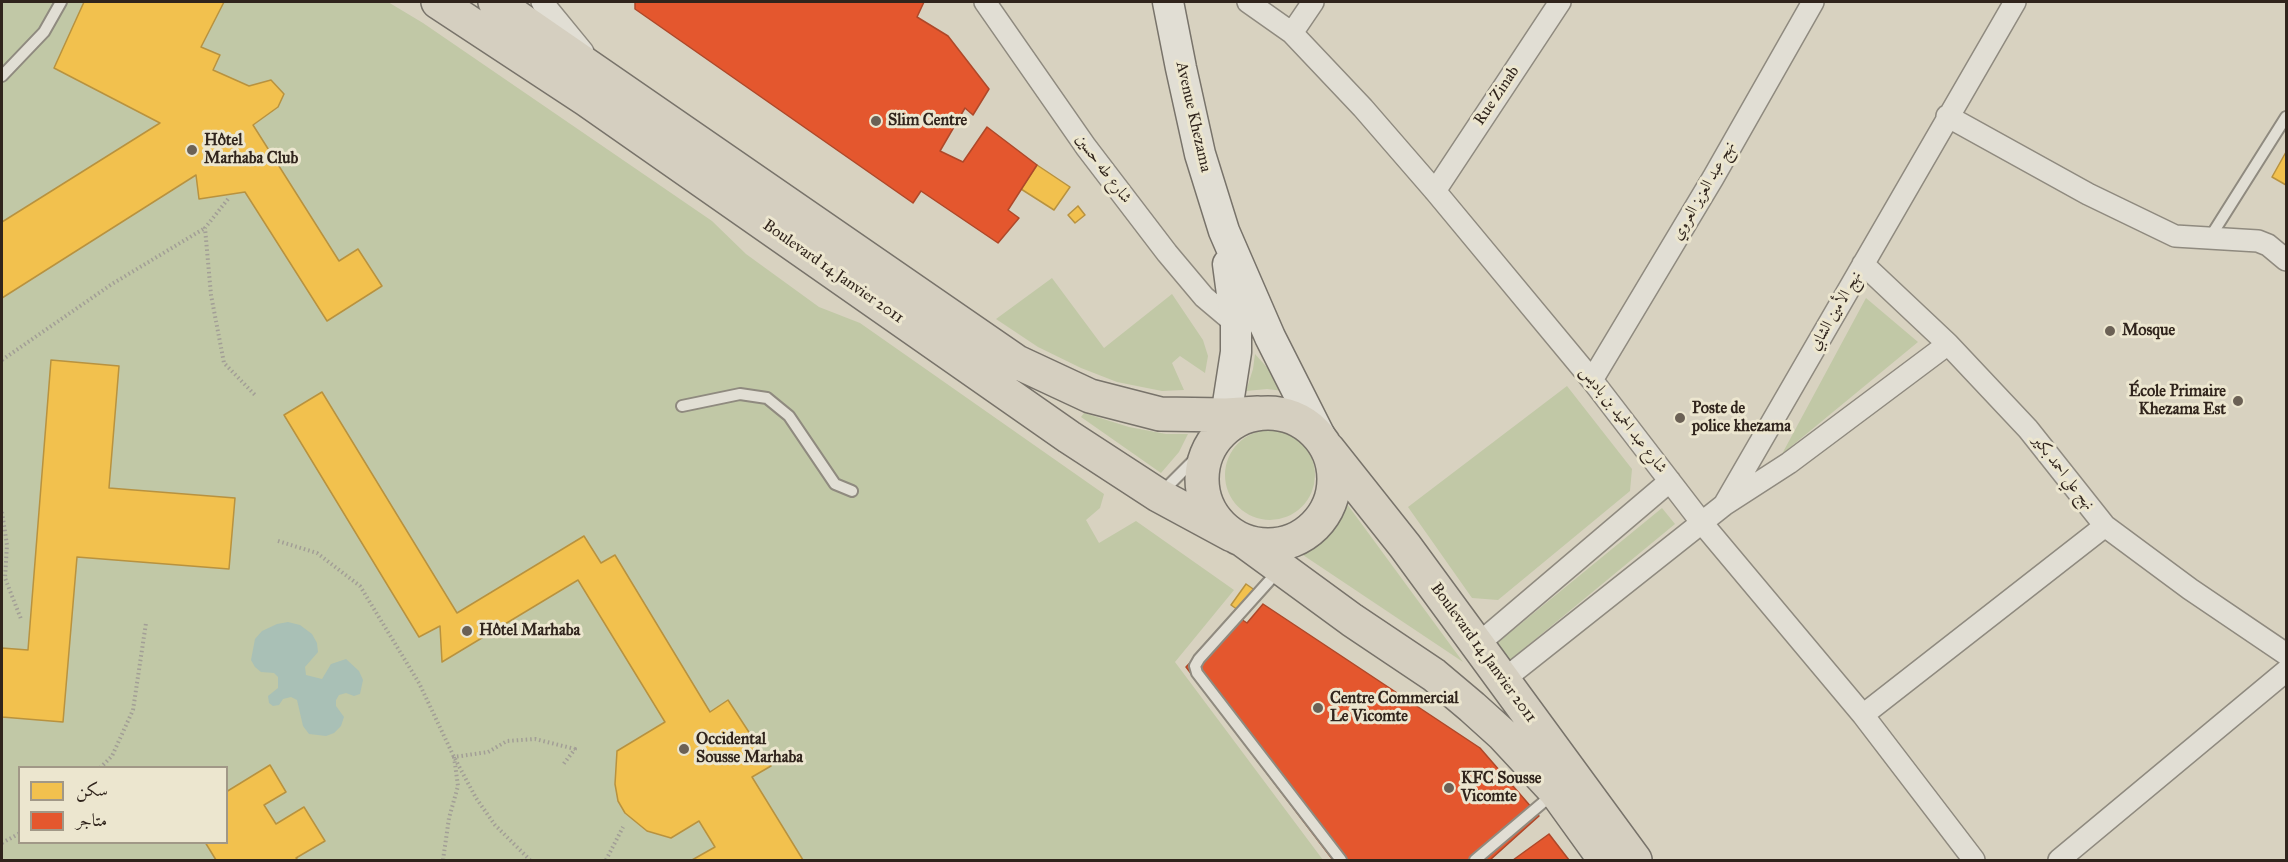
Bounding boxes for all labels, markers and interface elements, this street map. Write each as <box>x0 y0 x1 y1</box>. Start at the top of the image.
street label: Avenue Khezama <box>1171 60 1215 174</box>
street label: Rue Zinab <box>1470 63 1524 129</box>
place label: Slim Centre <box>888 111 967 131</box>
marker: Slim Centre <box>869 114 883 128</box>
place label: Hôtel Marhaba Club <box>204 131 298 169</box>
street label: شارع طه حسين <box>1071 131 1135 207</box>
street label: نهج عبد العزيز العروي <box>1668 138 1740 244</box>
marker: Hôtel Marhaba Club <box>185 143 199 157</box>
street label: Boulevard 14 Janvier 2011 <box>759 216 907 328</box>
street label: نهج الأمين الشابي <box>1806 268 1866 354</box>
place label: Mosque <box>2122 321 2175 341</box>
marker: Mosque <box>2103 324 2117 338</box>
street label: شارع عبد الحميد بن باديس <box>1575 363 1671 477</box>
place label: École Primaire Khezama Est <box>2129 382 2226 420</box>
marker: École Primaire Khezama Est <box>2231 394 2245 408</box>
place label: Poste de police khezama <box>1692 399 1791 437</box>
marker: Poste de police khezama <box>1673 411 1687 425</box>
street label: نهج علي احمد بكير <box>2028 432 2098 514</box>
street label: Boulevard 14 Janvier 2011 <box>1426 579 1540 727</box>
place label: Hôtel Marhaba <box>479 621 580 641</box>
marker: Hôtel Marhaba <box>460 624 474 638</box>
place label: Centre Commercial Le Vicomte <box>1330 689 1459 727</box>
marker: Centre Commercial Le Vicomte <box>1311 701 1325 715</box>
place label: Occidental Sousse Marhaba <box>696 730 803 768</box>
marker: Occidental Sousse Marhaba <box>677 742 691 756</box>
legend <box>18 766 228 844</box>
place label: KFC Sousse Vicomte <box>1461 769 1541 807</box>
text: سكن <box>76 779 108 801</box>
marker: KFC Sousse Vicomte <box>1442 781 1456 795</box>
text: متاجر <box>76 809 107 831</box>

